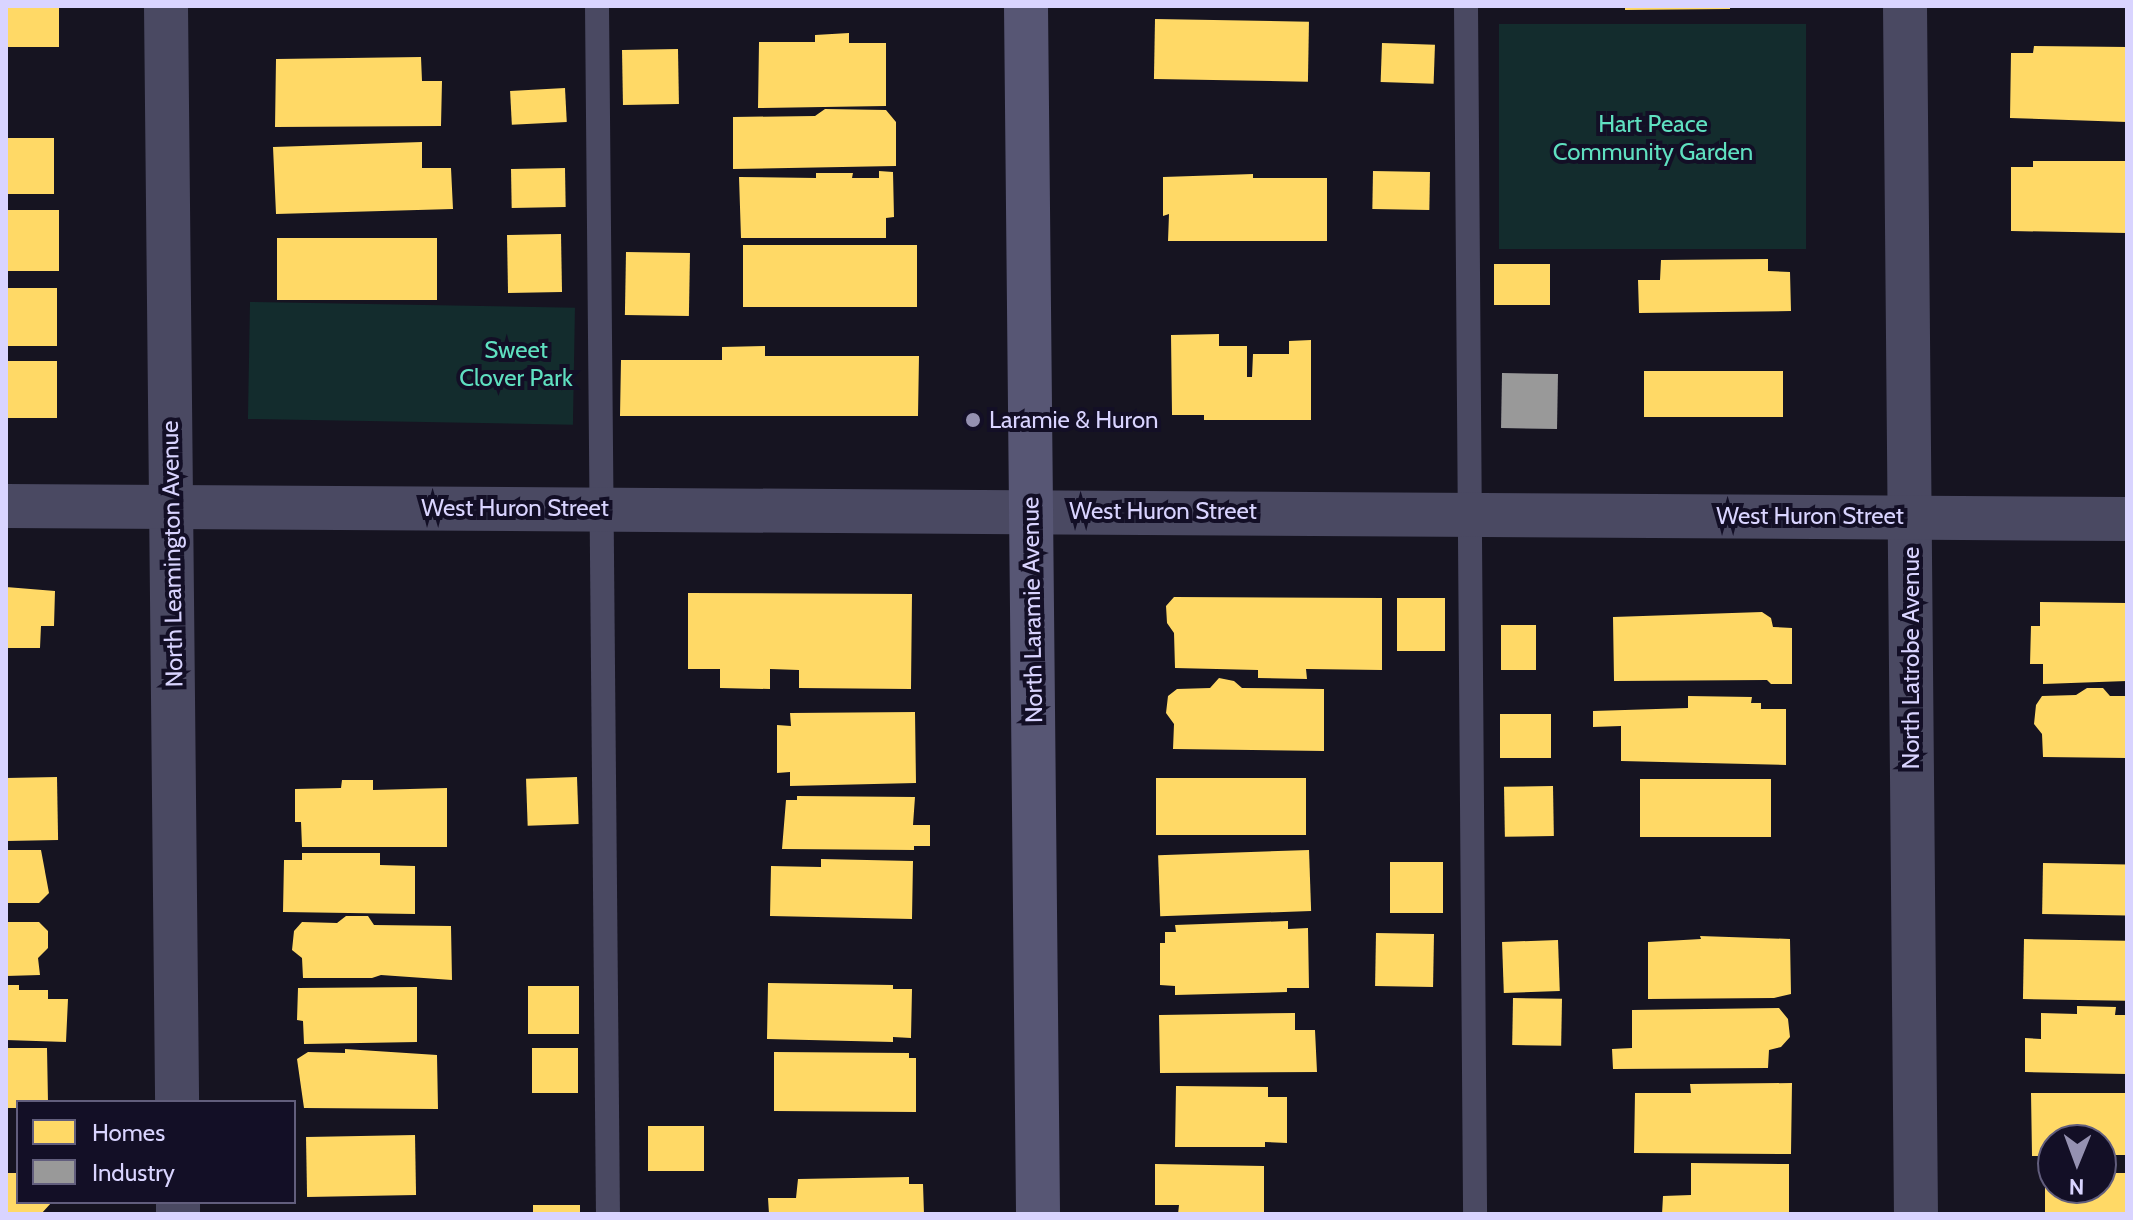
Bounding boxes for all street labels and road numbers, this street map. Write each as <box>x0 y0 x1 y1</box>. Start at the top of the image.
street label: North Leamington Avenue <box>155 420 189 688</box>
street label: West Huron Street <box>421 494 609 522</box>
street label: North Laramie Avenue <box>1016 497 1048 723</box>
street label: West Huron Street <box>1069 497 1257 525</box>
street label: West Huron Street <box>1716 502 1904 530</box>
street label: North Latrobe Avenue <box>1897 547 1925 769</box>

